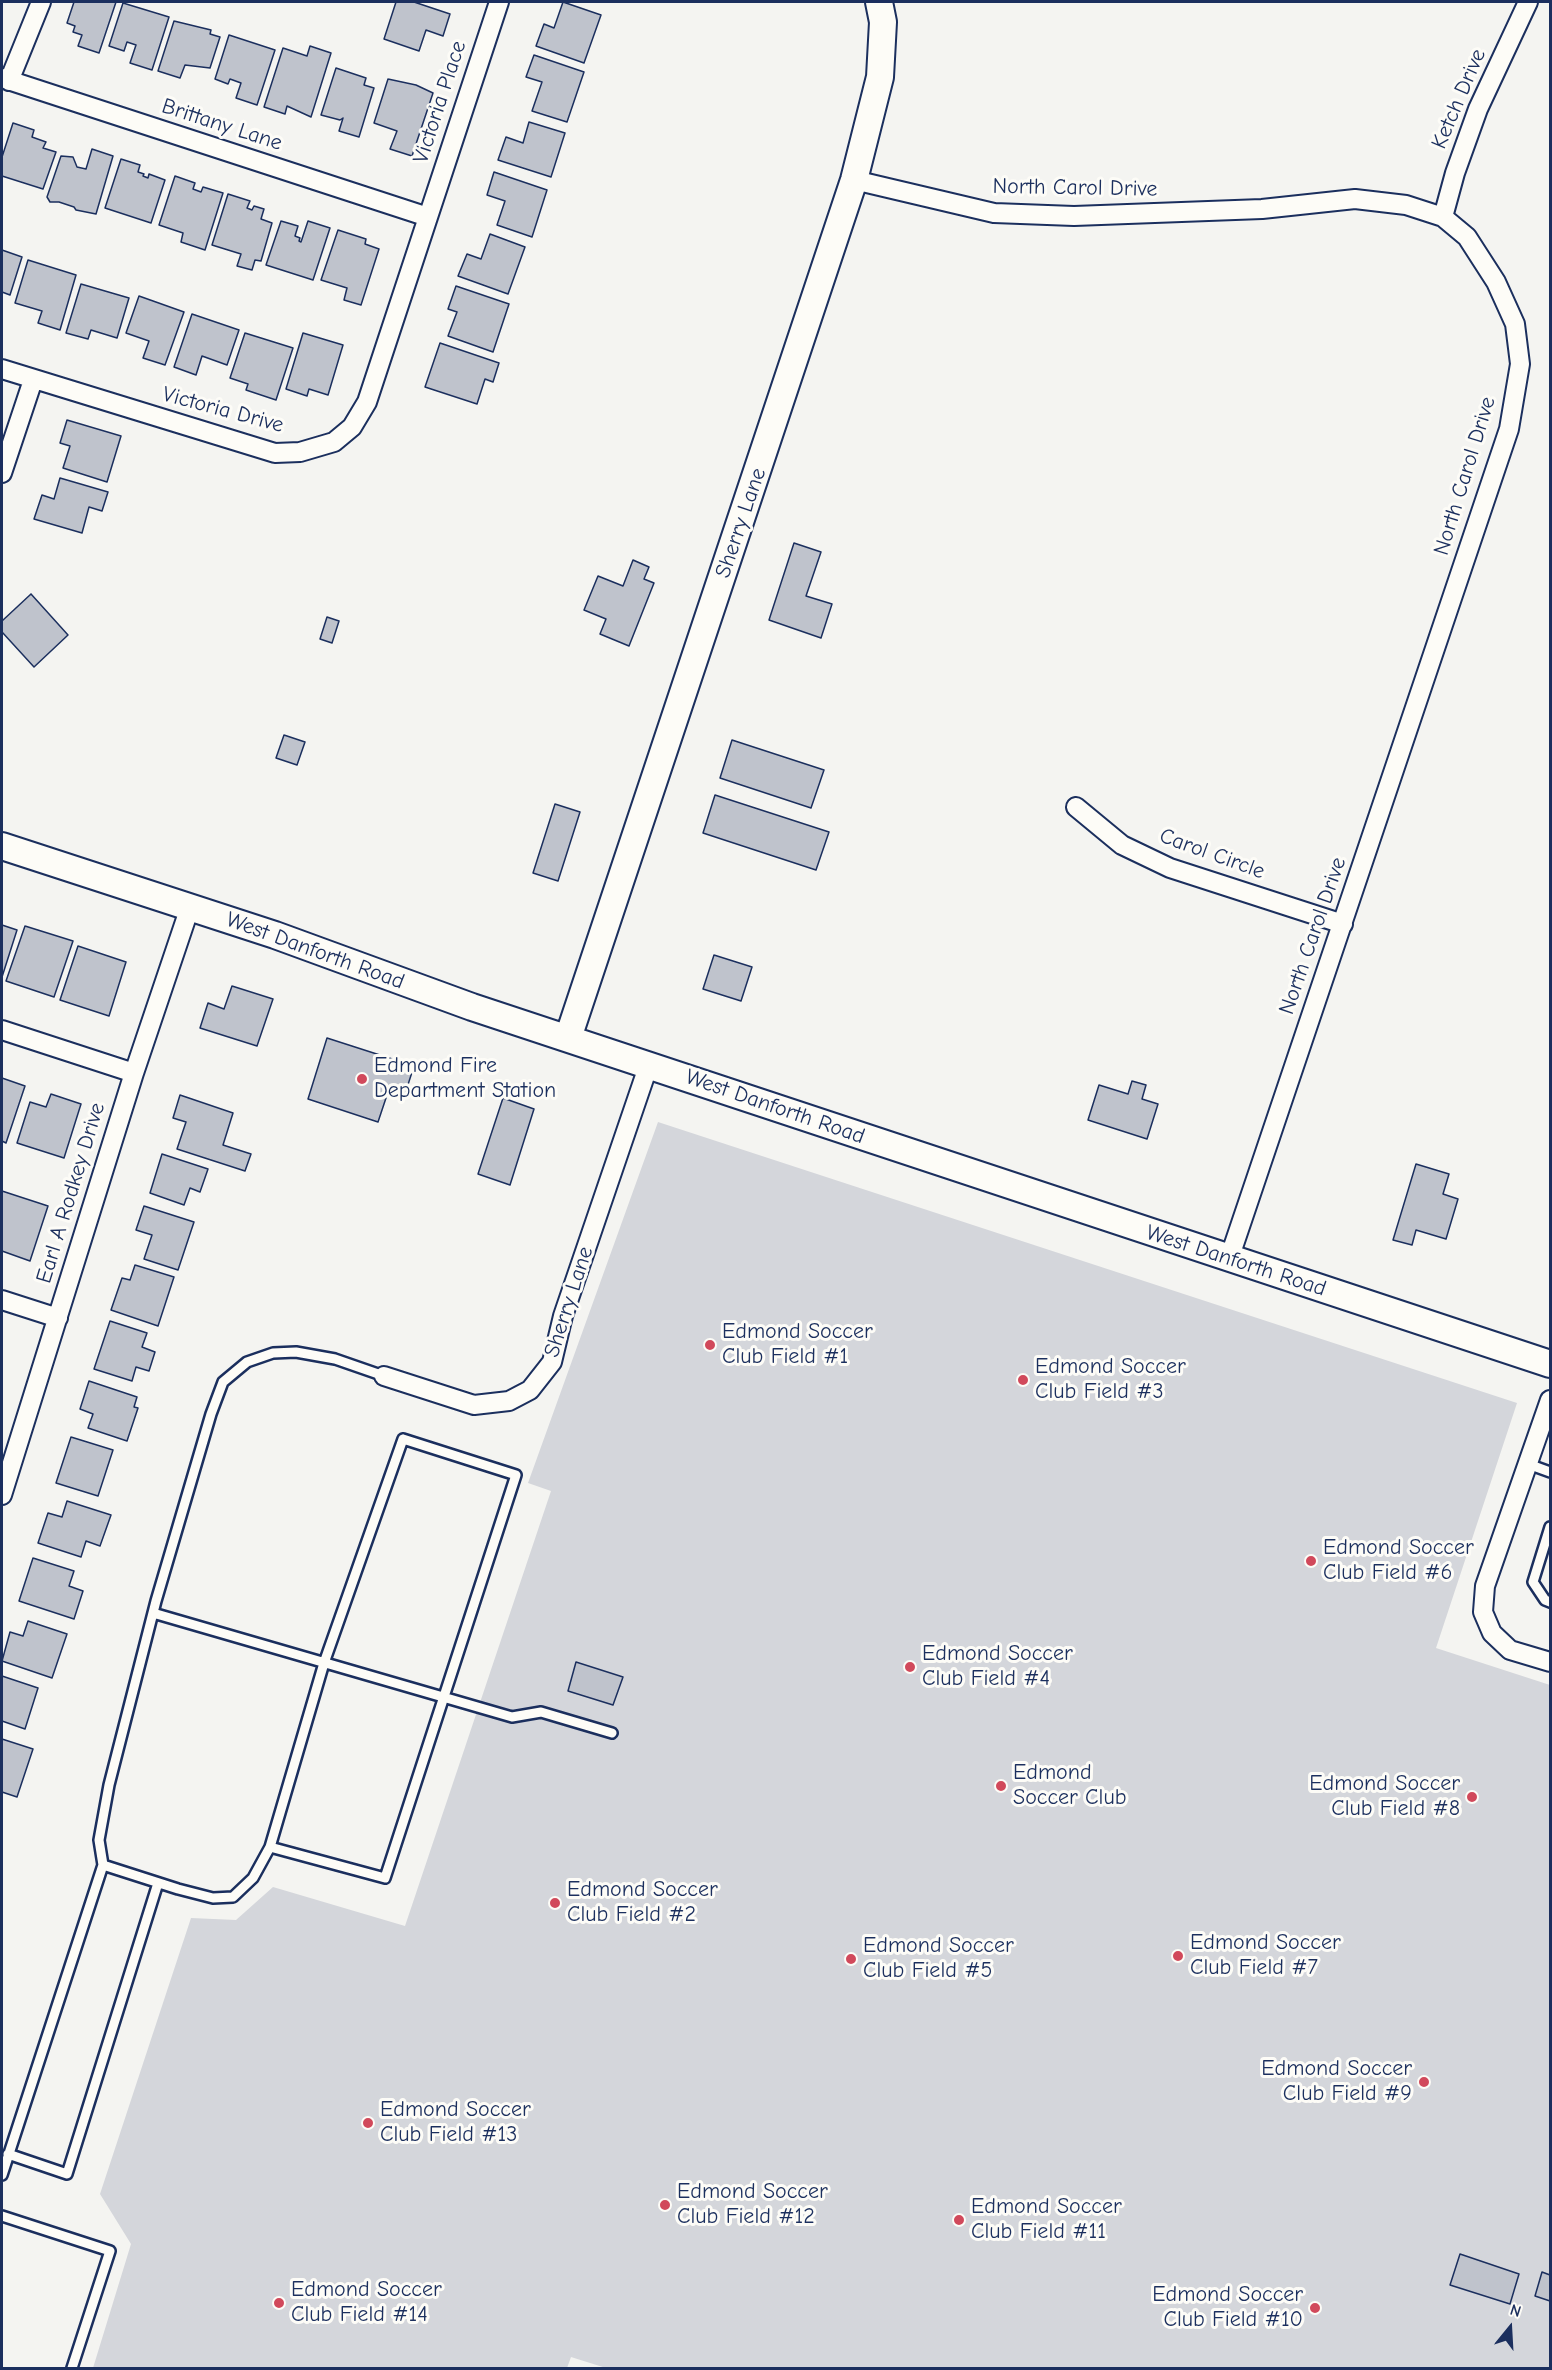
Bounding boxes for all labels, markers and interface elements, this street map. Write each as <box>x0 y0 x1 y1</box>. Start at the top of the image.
street label: Victoria Place <box>408 37 472 167</box>
street label: Ketch Drive <box>1426 45 1492 153</box>
street label: Brittany Lane <box>158 93 286 157</box>
street label: North Carol Drive <box>992 173 1158 203</box>
street label: Victoria Drive <box>159 381 287 439</box>
street label: North Carol Drive <box>1428 393 1502 559</box>
street label: Sherry Lane <box>710 464 772 582</box>
street label: Carol Circle <box>1156 823 1268 885</box>
street label: North Carol Drive <box>1274 854 1352 1018</box>
street label: West Danforth Road <box>222 906 408 996</box>
place label: Edmond Fire Department Station <box>374 1053 556 1104</box>
street label: West Danforth Road <box>682 1064 868 1150</box>
marker: Edmond Fire Department Station <box>355 1072 369 1086</box>
street label: Earl A Rodkey Drive <box>31 1099 111 1287</box>
street label: West Danforth Road <box>1143 1219 1329 1303</box>
street label: Sherry Lane <box>539 1243 599 1361</box>
place label: Edmond Soccer Club Field #1 <box>722 1319 873 1370</box>
marker: Edmond Soccer Club Field #1 <box>703 1338 717 1352</box>
place label: Edmond Soccer Club Field #3 <box>1035 1354 1186 1406</box>
marker: Edmond Soccer Club Field #3 <box>1016 1373 1030 1387</box>
place label: Edmond Soccer Club Field #6 <box>1323 1535 1474 1586</box>
marker: Edmond Soccer Club Field #6 <box>1304 1554 1318 1568</box>
place label: Edmond Soccer Club Field #4 <box>922 1641 1073 1693</box>
marker: Edmond Soccer Club Field #4 <box>903 1660 917 1674</box>
place label: Edmond Soccer Club <box>1013 1760 1126 1812</box>
place label: Edmond Soccer Club Field #8 <box>1309 1771 1460 1822</box>
marker: Edmond Soccer Club <box>994 1779 1008 1793</box>
marker: Edmond Soccer Club Field #8 <box>1465 1790 1479 1804</box>
place label: Edmond Soccer Club Field #2 <box>567 1877 718 1928</box>
marker: Edmond Soccer Club Field #2 <box>548 1896 562 1910</box>
place label: Edmond Soccer Club Field #7 <box>1190 1930 1341 1982</box>
place label: Edmond Soccer Club Field #5 <box>863 1933 1014 1984</box>
marker: Edmond Soccer Club Field #7 <box>1171 1949 1185 1963</box>
marker: Edmond Soccer Club Field #5 <box>844 1952 858 1966</box>
place label: Edmond Soccer Club Field #9 <box>1261 2056 1412 2108</box>
marker: Edmond Soccer Club Field #9 <box>1417 2075 1431 2089</box>
place label: Edmond Soccer Club Field #13 <box>380 2097 531 2148</box>
marker: Edmond Soccer Club Field #13 <box>361 2116 375 2130</box>
place label: Edmond Soccer Club Field #12 <box>677 2179 828 2230</box>
place label: Edmond Soccer Club Field #11 <box>971 2194 1122 2246</box>
marker: Edmond Soccer Club Field #12 <box>658 2198 672 2212</box>
marker: Edmond Soccer Club Field #11 <box>952 2213 966 2227</box>
place label: Edmond Soccer Club Field #14 <box>291 2277 442 2328</box>
place label: Edmond Soccer Club Field #10 <box>1152 2282 1303 2334</box>
marker: Edmond Soccer Club Field #14 <box>272 2296 286 2310</box>
north arrow <box>1480 2298 1540 2358</box>
marker: Edmond Soccer Club Field #10 <box>1308 2301 1322 2315</box>
text: N <box>1508 2301 1523 2321</box>

